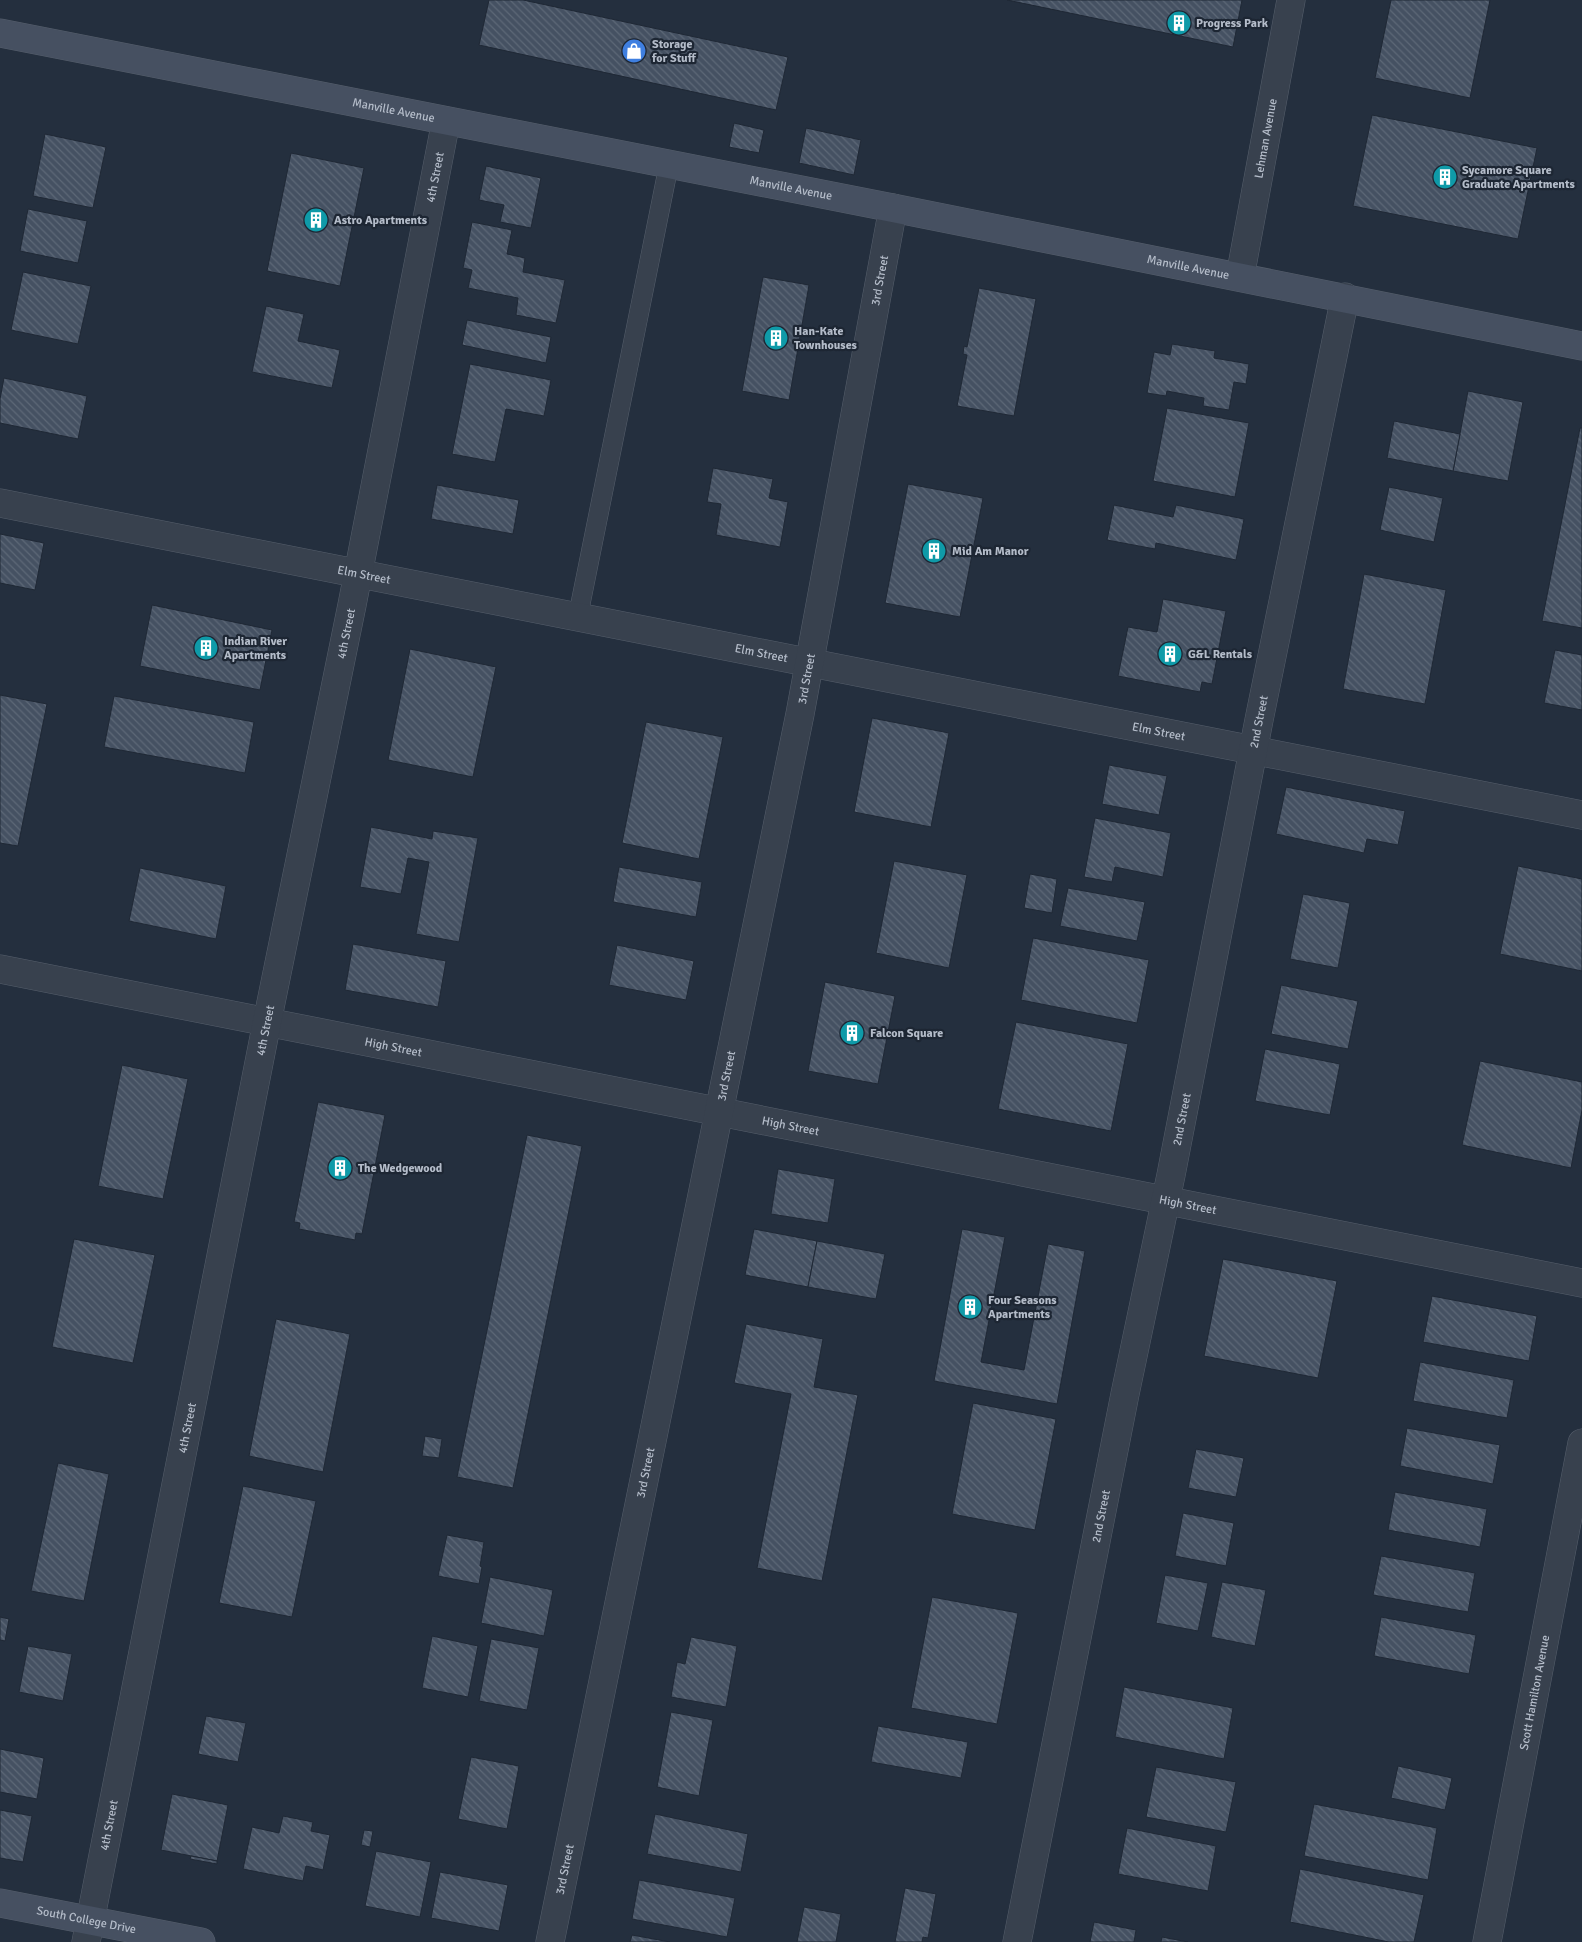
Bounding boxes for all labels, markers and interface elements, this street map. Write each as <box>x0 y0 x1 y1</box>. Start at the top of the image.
building icon: Progress Park <box>1166 10 1192 36</box>
place label: Progress Park <box>1196 16 1269 31</box>
place label: Storage for Stuff <box>651 37 697 66</box>
shop icon: Storage for Stuff <box>621 38 647 64</box>
street label: Manville Avenue <box>351 95 436 126</box>
street label: Lehman Avenue <box>1251 97 1281 180</box>
street label: 4th Street <box>423 151 448 204</box>
place label: Sycamore Square Graduate Apartments <box>1462 163 1575 192</box>
building icon: Sycamore Square Graduate Apartments <box>1432 164 1458 190</box>
street label: Manville Avenue <box>748 173 833 204</box>
building icon: Astro Apartments <box>303 207 329 233</box>
place label: Astro Apartments <box>334 213 428 228</box>
street label: Manville Avenue <box>1145 252 1231 283</box>
street label: 3rd Street <box>868 254 892 307</box>
place label: Han-Kate Townhouses <box>794 324 858 353</box>
building icon: Han-Kate Townhouses <box>763 325 789 351</box>
building icon: Mid Am Manor <box>921 538 947 564</box>
place label: Mid Am Manor <box>952 544 1029 559</box>
street label: Elm Street <box>336 563 392 588</box>
street label: 4th Street <box>334 607 359 660</box>
place label: Indian River Apartments <box>224 634 287 663</box>
building icon: Indian River Apartments <box>193 635 219 661</box>
street label: Elm Street <box>733 641 789 666</box>
building icon: G&L Rentals <box>1157 641 1183 667</box>
place label: G&L Rentals <box>1188 647 1253 662</box>
street label: 3rd Street <box>795 652 819 705</box>
street label: 2nd Street <box>1247 694 1272 749</box>
street label: Elm Street <box>1131 719 1186 745</box>
street label: 4th Street <box>254 1004 278 1057</box>
building icon: Falcon Square <box>839 1020 865 1046</box>
place label: Falcon Square <box>870 1026 943 1041</box>
street label: High Street <box>363 1035 423 1061</box>
street label: 3rd Street <box>714 1049 739 1102</box>
street label: 2nd Street <box>1170 1092 1195 1147</box>
street label: High Street <box>760 1113 820 1139</box>
building icon: The Wedgewood <box>327 1155 353 1181</box>
place label: The Wedgewood <box>358 1161 443 1176</box>
street label: High Street <box>1158 1192 1218 1218</box>
place label: Four Seasons Apartments <box>988 1293 1057 1322</box>
building icon: Four Seasons Apartments <box>957 1294 983 1320</box>
street label: 4th Street <box>175 1401 200 1455</box>
street label: 3rd Street <box>634 1446 658 1499</box>
street label: 2nd Street <box>1089 1489 1114 1544</box>
street label: Scott Hamilton Avenue <box>1517 1634 1553 1751</box>
street label: 4th Street <box>97 1799 122 1852</box>
street label: 3rd Street <box>553 1843 578 1896</box>
street label: South College Drive <box>35 1903 137 1937</box>

